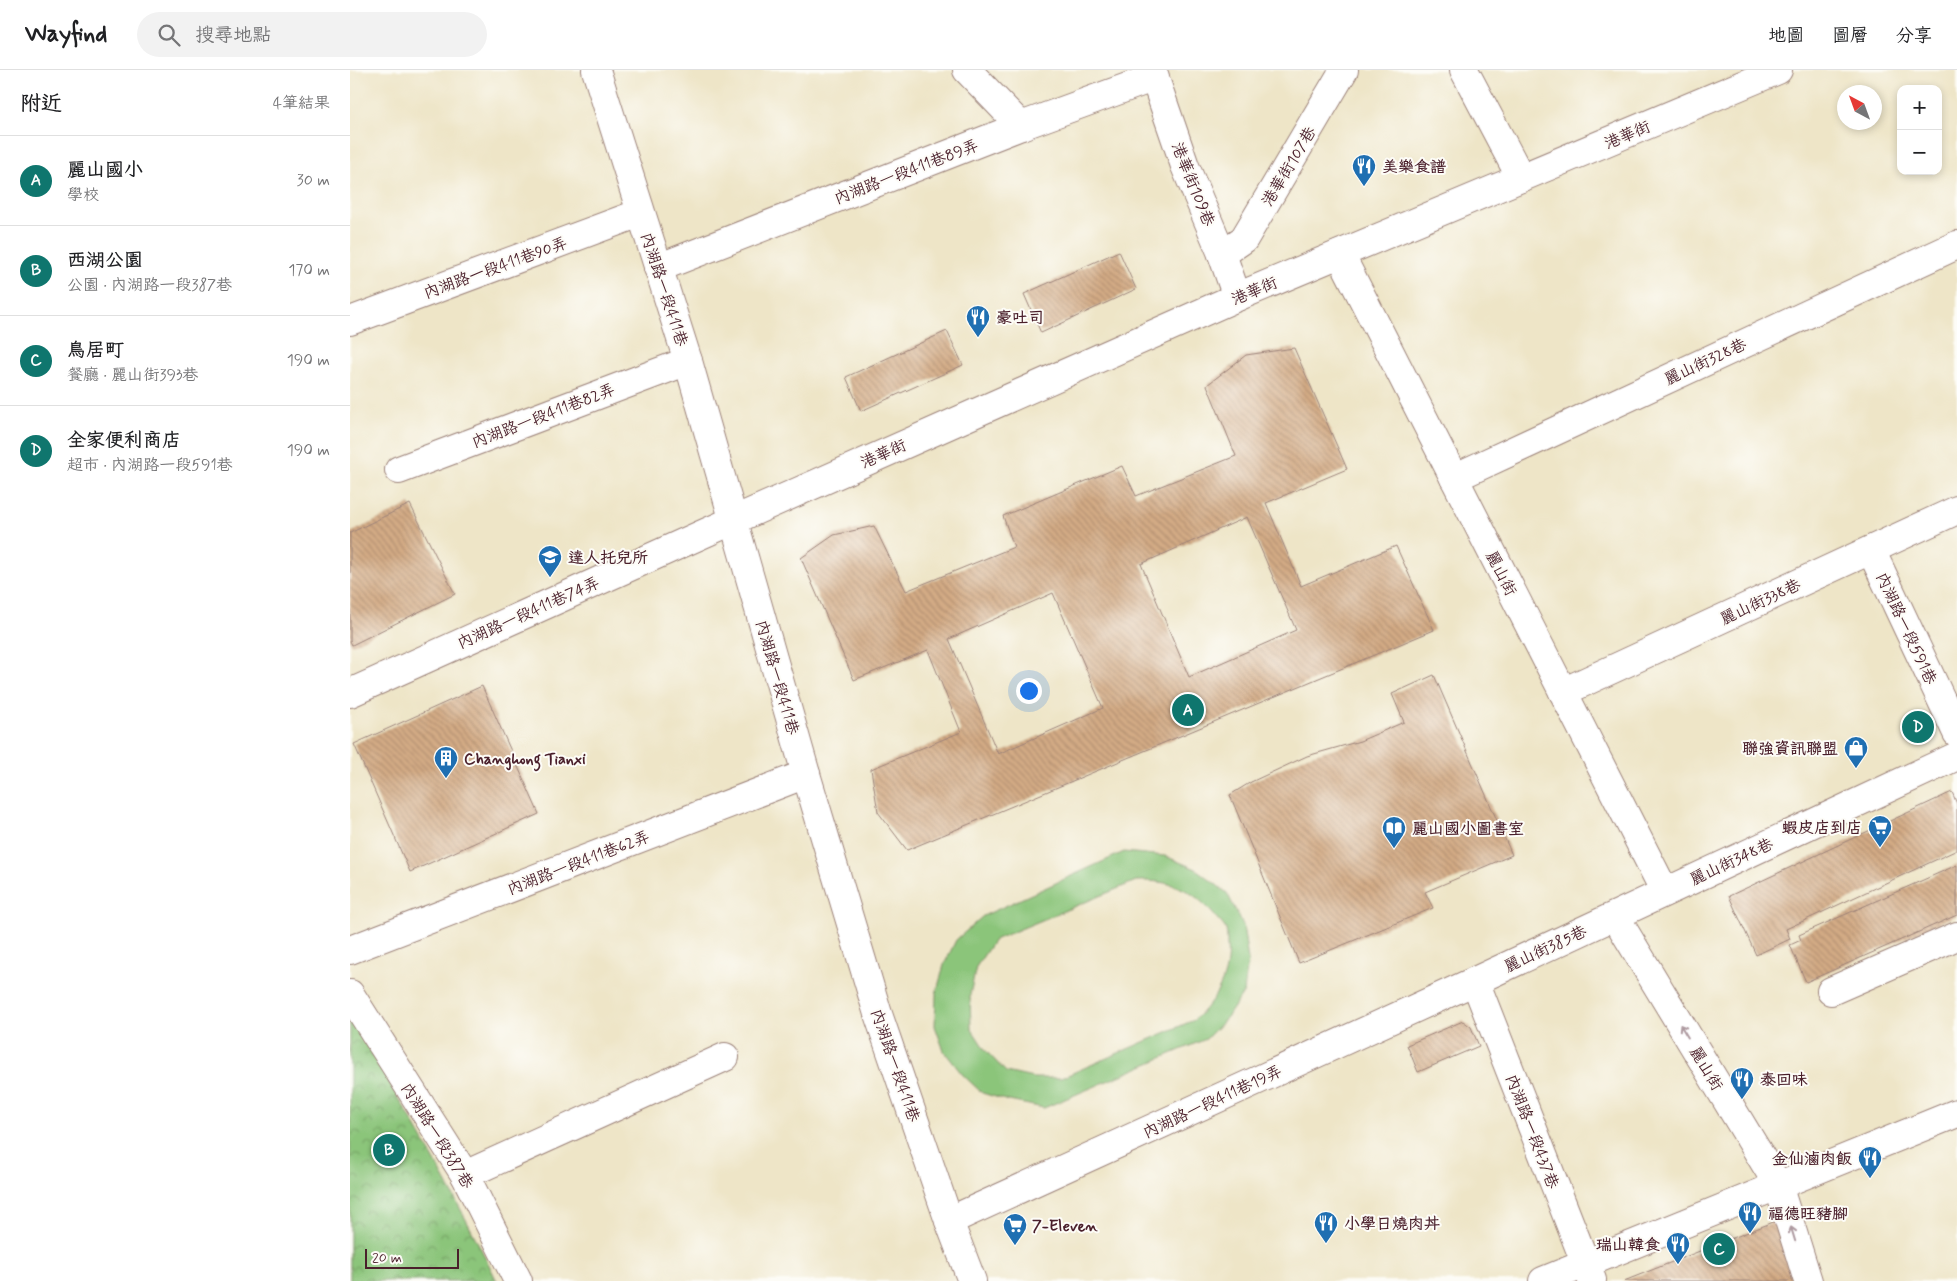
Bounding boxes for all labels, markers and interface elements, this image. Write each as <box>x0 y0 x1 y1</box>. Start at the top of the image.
search box <box>137 12 487 57</box>
text: Wayfind <box>25 19 107 50</box>
icon: search <box>155 21 183 49</box>
text: 搜尋地點 <box>195 23 271 48</box>
text: 地圖 <box>1768 24 1804 48</box>
text: 圖層 <box>1832 24 1868 48</box>
text: 分享 <box>1896 24 1932 48</box>
north arrow <box>1837 85 1882 130</box>
map controls <box>1897 85 1942 175</box>
button: + <box>1897 85 1942 130</box>
text: 附近 <box>20 90 62 118</box>
text: 4筆結果 <box>273 93 330 114</box>
street label: 港華街 <box>1601 116 1654 154</box>
street label: 港華街107巷 <box>1257 123 1321 210</box>
button: − <box>1897 130 1942 175</box>
street label: 內湖路一段411巷89弄 <box>831 135 982 210</box>
street label: 港華街109巷 <box>1166 139 1219 230</box>
restaurant icon: 美樂食譜 <box>1351 153 1377 187</box>
place label: 美樂食譜 <box>1382 157 1446 178</box>
text: 麗山國小 <box>67 158 143 183</box>
text: A <box>31 170 41 191</box>
text: 30 m <box>297 170 330 191</box>
text: 學校 <box>67 185 99 206</box>
street label: 內湖路一段411巷 <box>635 230 692 349</box>
street label: 內湖路一段411巷90弄 <box>421 233 570 304</box>
text: 西湖公園 <box>67 248 143 273</box>
text: B <box>31 260 41 281</box>
text: 170 m <box>288 260 330 281</box>
street label: 港華街 <box>1228 272 1281 310</box>
text: 公園 · 內湖路一段387巷 <box>67 275 232 296</box>
restaurant icon: 豪吐司 <box>965 304 991 338</box>
place label: 豪吐司 <box>996 308 1044 329</box>
street label: 麗山街328巷 <box>1661 334 1750 391</box>
text: 鳥居町 <box>67 338 124 363</box>
text: C <box>30 350 42 371</box>
text: 190 m <box>287 350 330 371</box>
text: 餐廳 · 麗山街393巷 <box>67 365 199 386</box>
street label: 內湖路一段411巷82弄 <box>469 379 618 453</box>
text: 全家便利商店 <box>67 428 181 453</box>
street label: 港華街 <box>857 435 910 474</box>
text: D <box>30 440 42 461</box>
text: 190 m <box>287 440 330 461</box>
text: 超市 · 內湖路一段591巷 <box>67 455 233 476</box>
school or university icon: 達人托兒所 <box>537 544 563 578</box>
place label: 達人托兒所 <box>568 548 648 569</box>
street label: 麗山街 <box>1480 548 1521 600</box>
street label: 內湖路一段591巷 <box>1870 569 1941 688</box>
street label: 內湖路一段411巷74弄 <box>454 572 603 654</box>
street label: 麗山街338巷 <box>1717 575 1804 630</box>
street label: 內湖路一段411巷 <box>750 618 803 737</box>
your location <box>1016 678 1042 704</box>
pin: A <box>1172 691 1204 729</box>
pin: D <box>1902 708 1934 746</box>
shop icon: 聯強資訊聯盟 <box>1843 735 1869 769</box>
place label: 聯強資訊聯盟 <box>1742 739 1838 760</box>
building icon: Changhong Tianxi <box>433 745 459 779</box>
place label: Changhong Tianxi <box>464 749 586 772</box>
supermarket icon: 蝦皮店到店 <box>1867 814 1893 848</box>
library icon: 麗山國小圖書室 <box>1381 815 1407 849</box>
place label: 蝦皮店到店 <box>1782 818 1862 839</box>
place label: 麗山國小圖書室 <box>1412 819 1524 840</box>
street label: 內湖路一段411巷62弄 <box>504 827 653 900</box>
street label: 麗山街348巷 <box>1687 834 1777 891</box>
street label: 麗山街385巷 <box>1501 921 1590 978</box>
street label: 內湖路一段411巷 <box>865 1006 924 1125</box>
one-way arrow <box>1679 1024 1689 1038</box>
street label: 麗山街 <box>1684 1043 1727 1095</box>
street label: 內湖路一段411巷19弄 <box>1140 1061 1286 1144</box>
restaurant icon: 泰回味 <box>1729 1066 1755 1100</box>
place label: 泰回味 <box>1760 1070 1808 1091</box>
street label: 內湖路一段437巷 <box>1500 1071 1563 1192</box>
street label: 內湖路一段387巷 <box>396 1079 478 1193</box>
pin: B <box>373 1131 405 1169</box>
restaurant icon: 金仙滷肉飯 <box>1857 1145 1883 1179</box>
place label: 金仙滷肉飯 <box>1772 1149 1852 1170</box>
restaurant icon: 福德旺豬腳 <box>1737 1200 1763 1234</box>
place label: 福德旺豬腳 <box>1768 1204 1848 1225</box>
restaurant icon: 小學日燒肉丼 <box>1313 1210 1339 1244</box>
supermarket icon: 7-Eleven <box>1002 1212 1028 1246</box>
place label: 小學日燒肉丼 <box>1344 1214 1440 1235</box>
place label: 7-Eleven <box>1032 1216 1098 1237</box>
one-way arrow <box>1788 1227 1798 1243</box>
pin: C <box>1703 1230 1735 1268</box>
restaurant icon: 瑞山韓食 <box>1665 1231 1691 1265</box>
place label: 瑞山韓食 <box>1596 1235 1660 1256</box>
scale bar <box>365 1246 459 1269</box>
text: 20 m <box>372 1249 402 1267</box>

